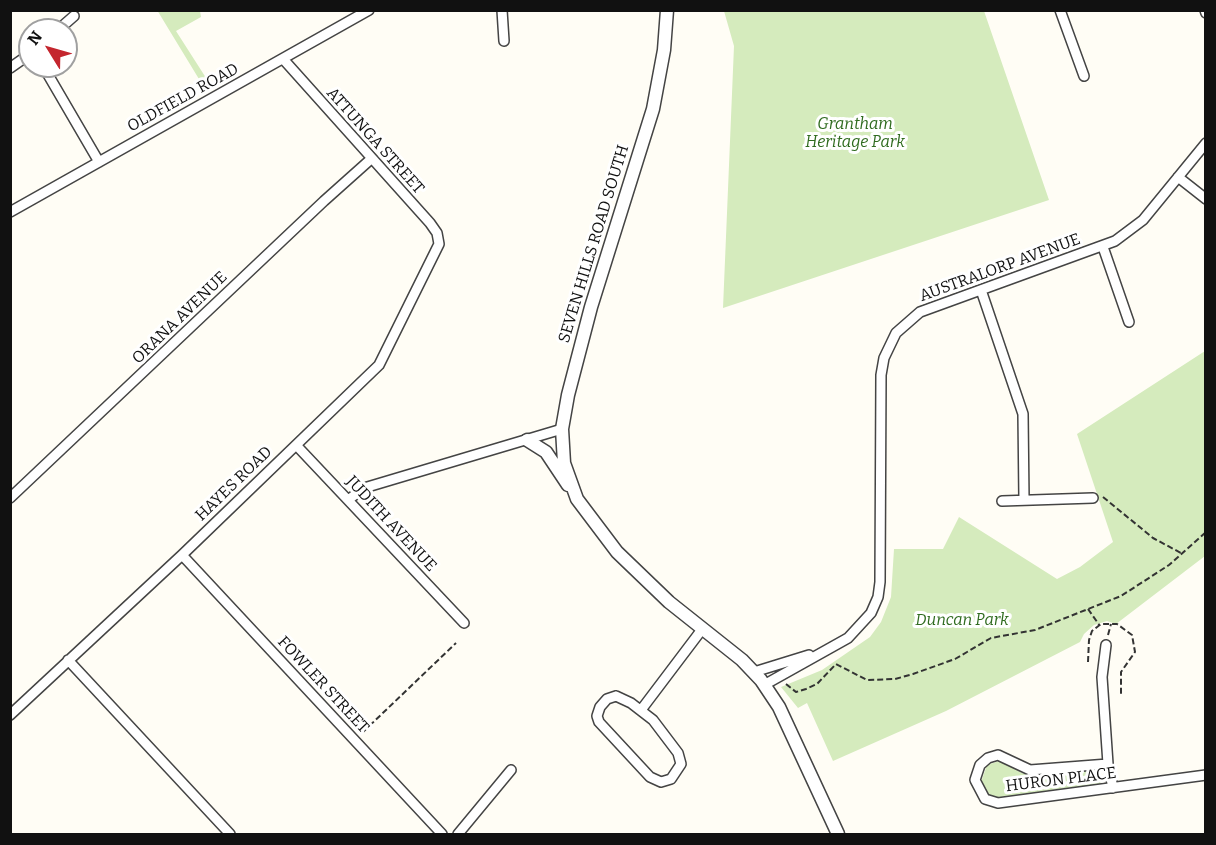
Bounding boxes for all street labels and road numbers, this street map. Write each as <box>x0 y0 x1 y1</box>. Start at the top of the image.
street label: OLDFIELD ROAD <box>124 60 242 136</box>
street label: ATTUNGA STREET <box>322 84 428 198</box>
street label: SEVEN HILLS ROAD SOUTH <box>555 143 633 345</box>
street label: AUSTRALORP AVENUE <box>917 230 1083 306</box>
street label: ORANA AVENUE <box>128 268 232 368</box>
street label: HAYES ROAD <box>192 443 276 525</box>
street label: JUDITH AVENUE <box>342 472 440 576</box>
street label: FOWLER STREET <box>273 633 373 737</box>
street label: HURON PLACE <box>1005 764 1117 796</box>

